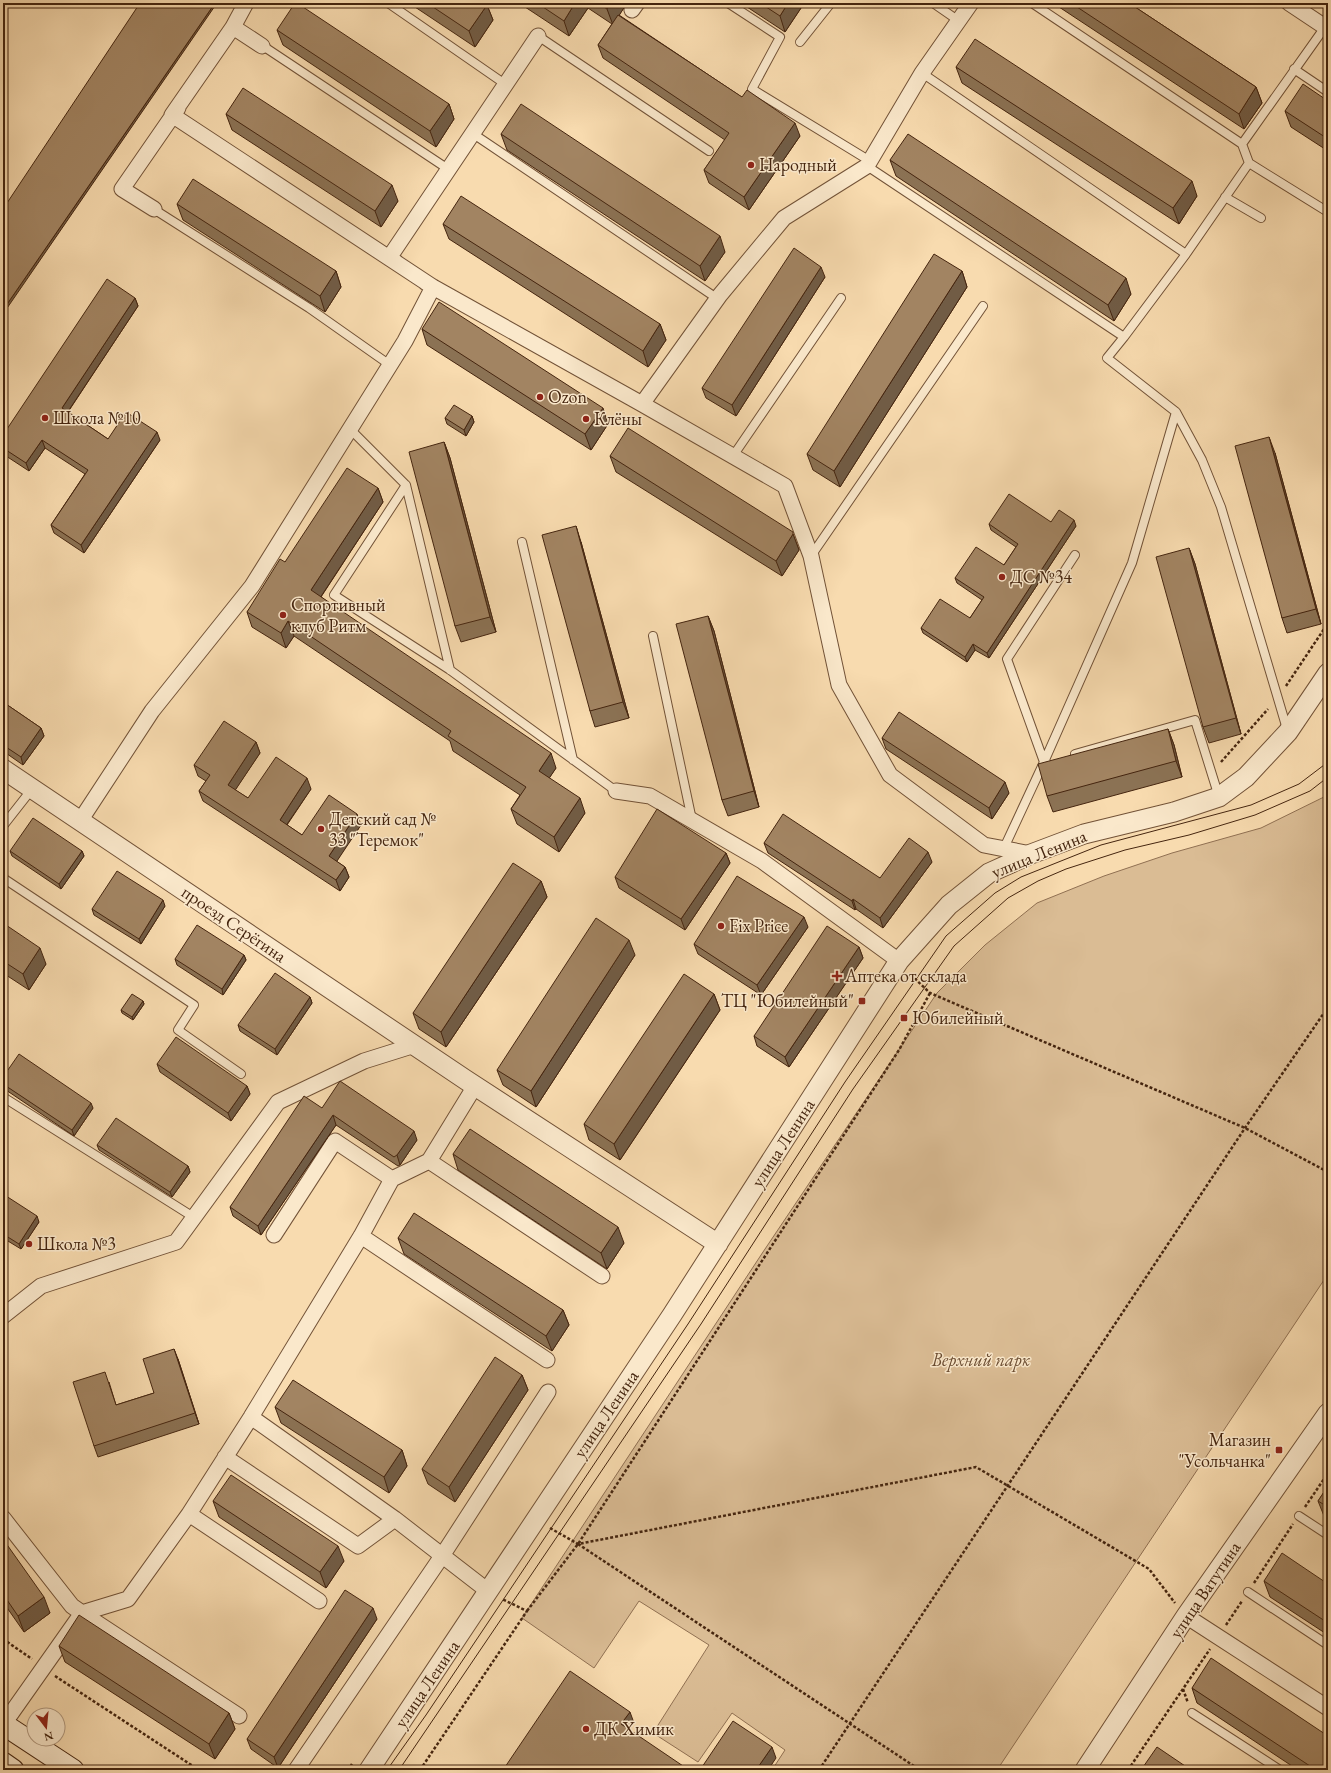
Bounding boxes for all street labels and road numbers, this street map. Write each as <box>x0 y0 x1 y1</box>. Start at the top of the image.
street label: улица Ленина <box>988 824 1091 883</box>
street label: проезд Серёгина <box>178 880 292 967</box>
street label: улица Ленина <box>745 1093 820 1191</box>
street label: улица Ленина <box>568 1365 644 1462</box>
street label: улица Ватутина <box>1164 1536 1246 1643</box>
street label: улица Ленина <box>389 1635 465 1732</box>

